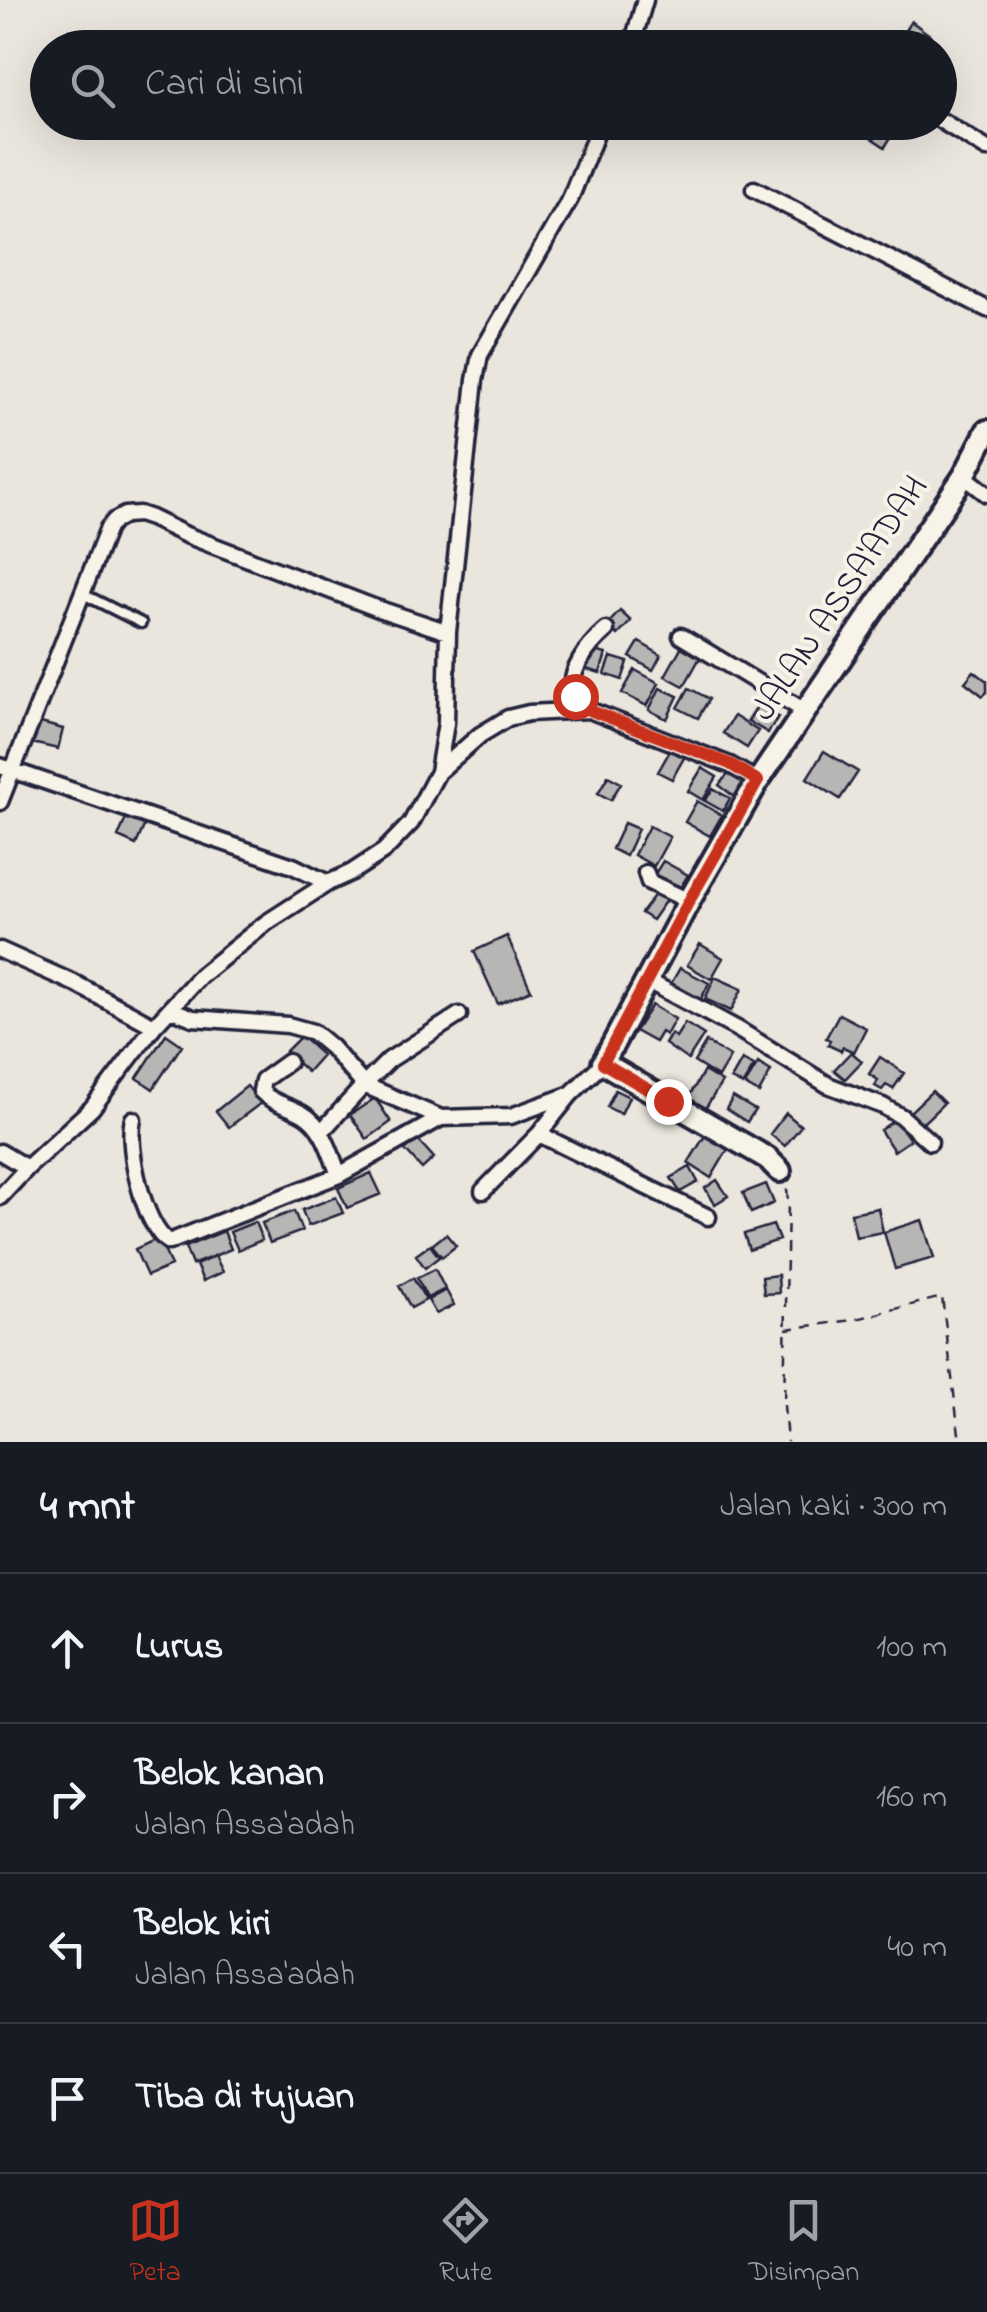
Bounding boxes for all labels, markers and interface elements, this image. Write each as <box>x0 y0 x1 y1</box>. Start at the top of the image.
search box <box>30 30 957 140</box>
text: Cari di sini <box>145 57 304 113</box>
icon: search <box>65 58 120 113</box>
street label: JALAN ASSA'ADAH <box>740 466 942 732</box>
route start <box>553 674 599 720</box>
route end <box>646 1079 692 1125</box>
text: 4 mnt <box>40 1477 135 1538</box>
text: Jalan kaki · 300 m <box>720 1484 947 1531</box>
text: Lurus <box>135 1620 223 1676</box>
icon: ahead <box>40 1621 95 1676</box>
text: 100 m <box>876 1625 947 1672</box>
text: Belok kanan <box>135 1747 324 1803</box>
icon: right <box>40 1771 95 1826</box>
text: 160 m <box>876 1775 947 1822</box>
text: Jalan Assa'adah <box>135 1803 355 1850</box>
text: Belok kiri <box>135 1897 271 1953</box>
icon: left <box>40 1921 95 1976</box>
text: 40 m <box>887 1925 947 1972</box>
text: Jalan Assa'adah <box>135 1953 355 2000</box>
text: Tiba di tujuan <box>135 2070 354 2126</box>
icon: arrive <box>40 2071 95 2126</box>
tab: Peta <box>128 2193 183 2294</box>
tab: Rute <box>438 2193 493 2294</box>
tab: Disimpan <box>749 2193 859 2294</box>

